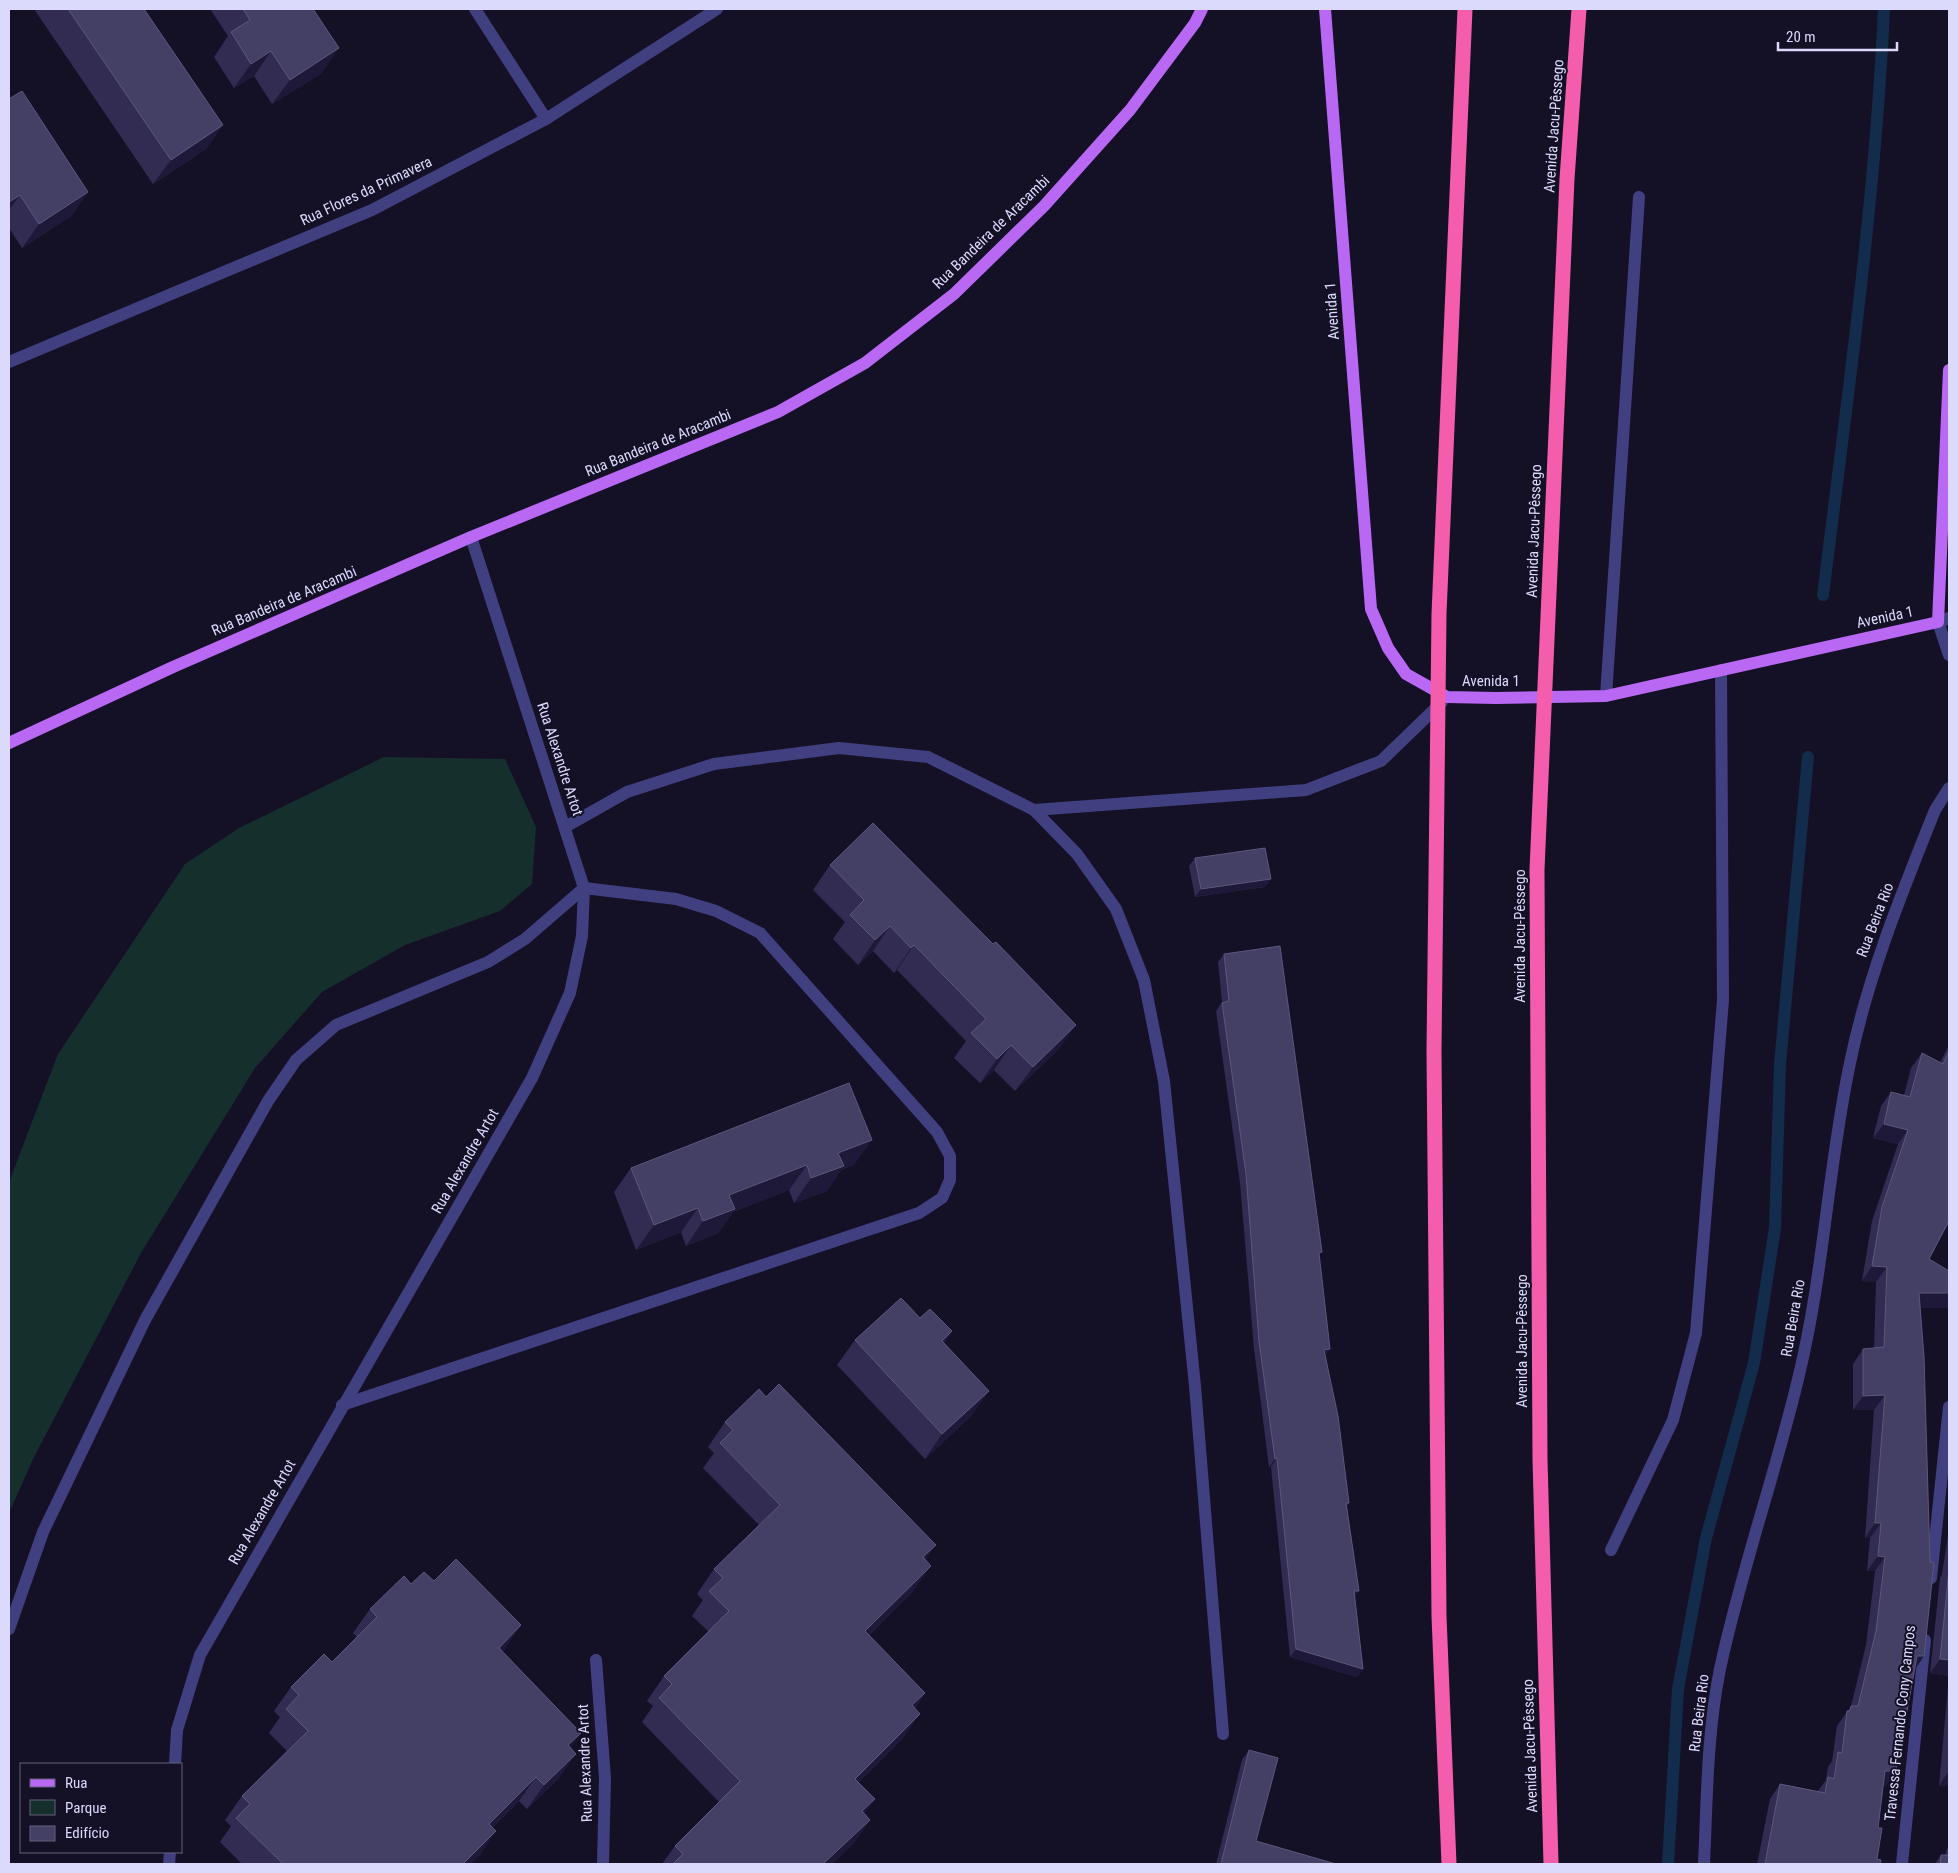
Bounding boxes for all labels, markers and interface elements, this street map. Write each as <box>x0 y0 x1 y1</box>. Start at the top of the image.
scale bar <box>1778 20 1897 52</box>
text: 20 m <box>1786 28 1816 46</box>
street label: Avenida Jacu-Pêssego <box>1540 59 1568 193</box>
street label: Rua Flores da Primavera <box>297 153 435 229</box>
street label: Rua Bandeira de Aracambi <box>929 171 1053 293</box>
street label: Avenida 1 <box>1321 282 1343 340</box>
street label: Rua Bandeira de Aracambi <box>583 406 733 480</box>
street label: Avenida Jacu-Pêssego <box>1523 464 1545 598</box>
street label: Rua Bandeira de Aracambi <box>209 562 359 640</box>
street label: Avenida 1 <box>1855 602 1915 632</box>
street label: Avenida 1 <box>1462 672 1520 690</box>
street label: Rua Alexandre Artot <box>533 700 587 818</box>
street label: Avenida Jacu-Pêssego <box>1511 869 1529 1003</box>
street label: Rua Beira Rio <box>1853 880 1897 960</box>
street label: Rua Alexandre Artot <box>428 1105 502 1217</box>
street label: Avenida Jacu-Pêssego <box>1513 1274 1531 1408</box>
street label: Rua Beira Rio <box>1777 1278 1809 1358</box>
street label: Rua Alexandre Artot <box>225 1456 299 1568</box>
street label: Travessa Fernando Cony Campos <box>1881 1624 1919 1822</box>
street label: Rua Beira Rio <box>1685 1673 1713 1753</box>
street label: Avenida Jacu-Pêssego <box>1519 1679 1541 1813</box>
street label: Rua Alexandre Artot <box>574 1704 596 1822</box>
legend <box>20 1763 182 1853</box>
text: Rua <box>65 1774 87 1792</box>
text: Parque <box>65 1799 107 1817</box>
text: Edifício <box>65 1824 109 1842</box>

